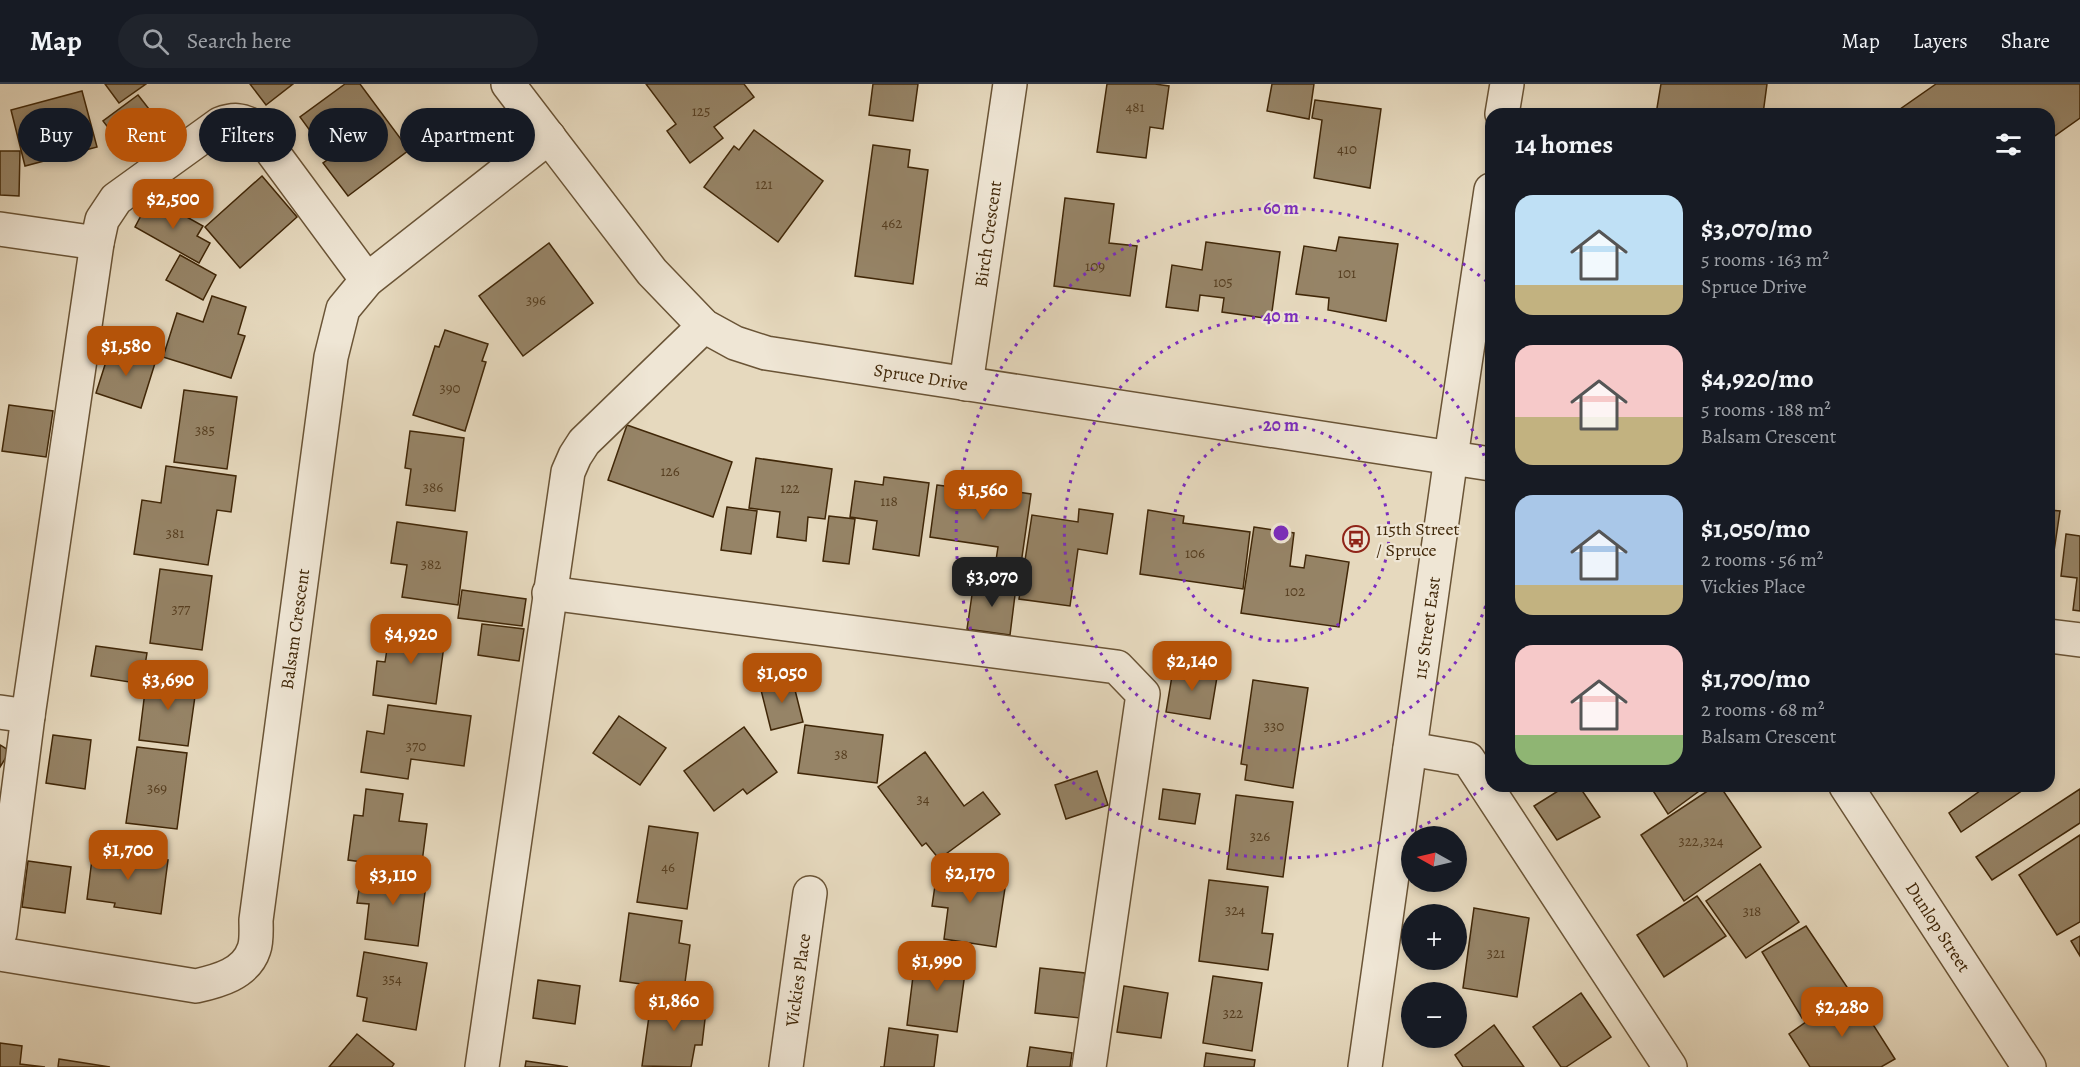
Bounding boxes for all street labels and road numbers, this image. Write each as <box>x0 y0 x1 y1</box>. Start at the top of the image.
street label: Birch Crescent <box>969 179 1007 289</box>
street label: Spruce Drive <box>872 358 970 396</box>
street label: Balsam Crescent <box>275 567 315 691</box>
street label: 115 Street East <box>1408 575 1446 681</box>
street label: Dunlop Street <box>1900 877 1976 977</box>
street label: Vickies Place <box>779 932 816 1029</box>

